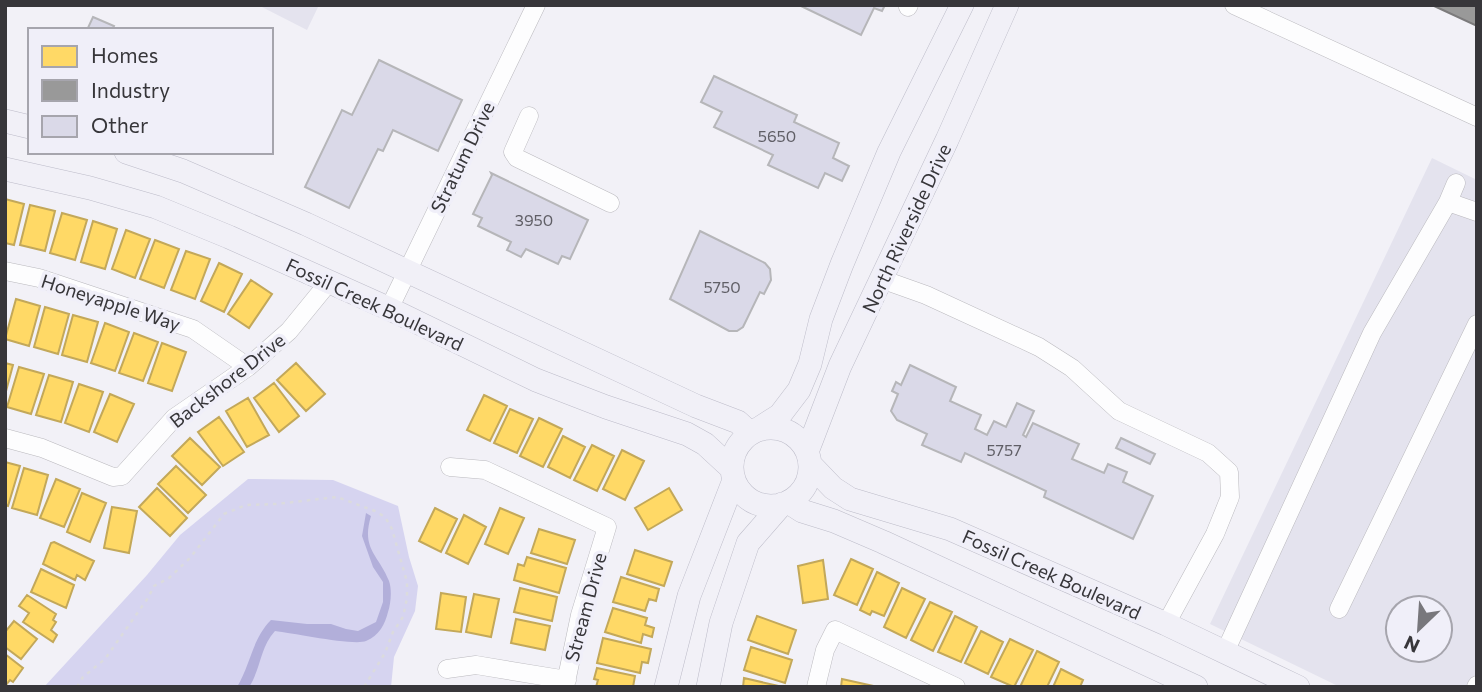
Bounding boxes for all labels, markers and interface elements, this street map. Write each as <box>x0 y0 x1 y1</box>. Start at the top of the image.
legend <box>28 28 273 154</box>
text: Homes <box>91 42 158 67</box>
text: Industry <box>91 77 170 102</box>
street label: Stratum Drive <box>425 98 499 216</box>
text: Other <box>91 112 148 137</box>
house number: 5650 <box>758 126 796 145</box>
street label: North Riverside Drive <box>857 140 955 316</box>
house number: 3950 <box>515 210 553 229</box>
street label: Fossil Creek Boulevard <box>283 253 467 355</box>
street label: Honeyapple Way <box>39 269 184 335</box>
house number: 5750 <box>703 277 741 296</box>
street label: Backshore Drive <box>165 328 289 432</box>
house number: 5757 <box>986 440 1022 459</box>
street label: Fossil Creek Boulevard <box>959 524 1145 624</box>
street label: Stream Drive <box>559 550 611 664</box>
north arrow <box>1384 594 1454 664</box>
text: N <box>1400 631 1423 658</box>

